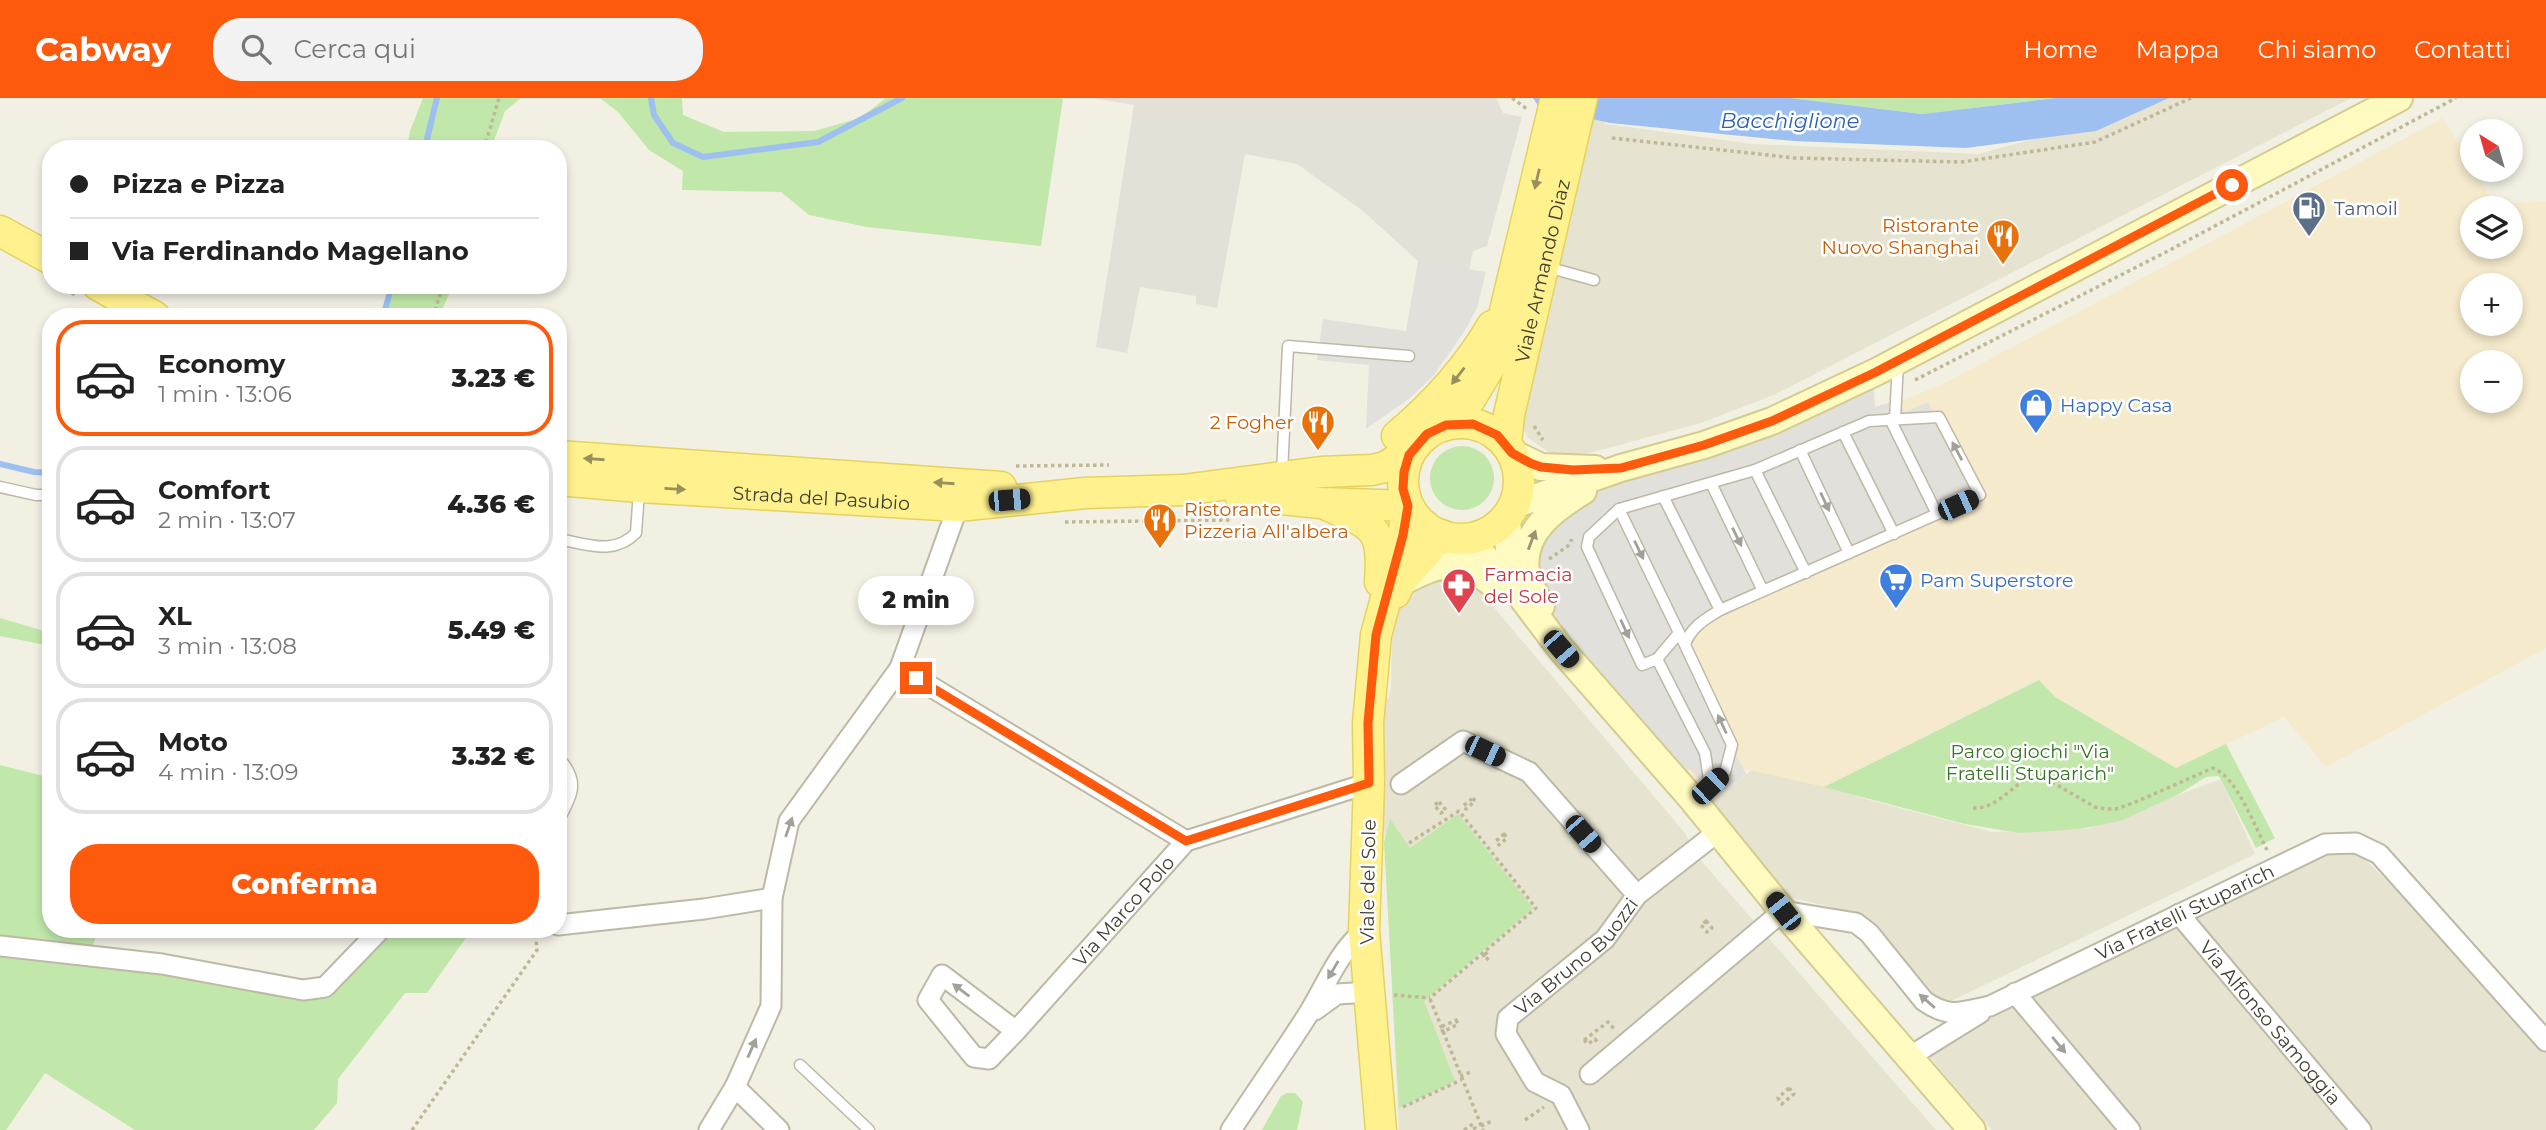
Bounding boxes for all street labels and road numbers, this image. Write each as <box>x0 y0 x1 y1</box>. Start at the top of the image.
street label: Viale Armando Diaz <box>1510 177 1574 365</box>
street label: Strada del Pasubio <box>732 481 911 515</box>
street label: Viale del Sole <box>1355 819 1381 945</box>
street label: Via Marco Polo <box>1068 851 1179 971</box>
street label: Via Fratelli Stuparich <box>2092 859 2278 965</box>
street label: Via Bruno Buozzi <box>1509 893 1643 1020</box>
street label: Via Alfonso Samoggia <box>2195 936 2346 1109</box>

